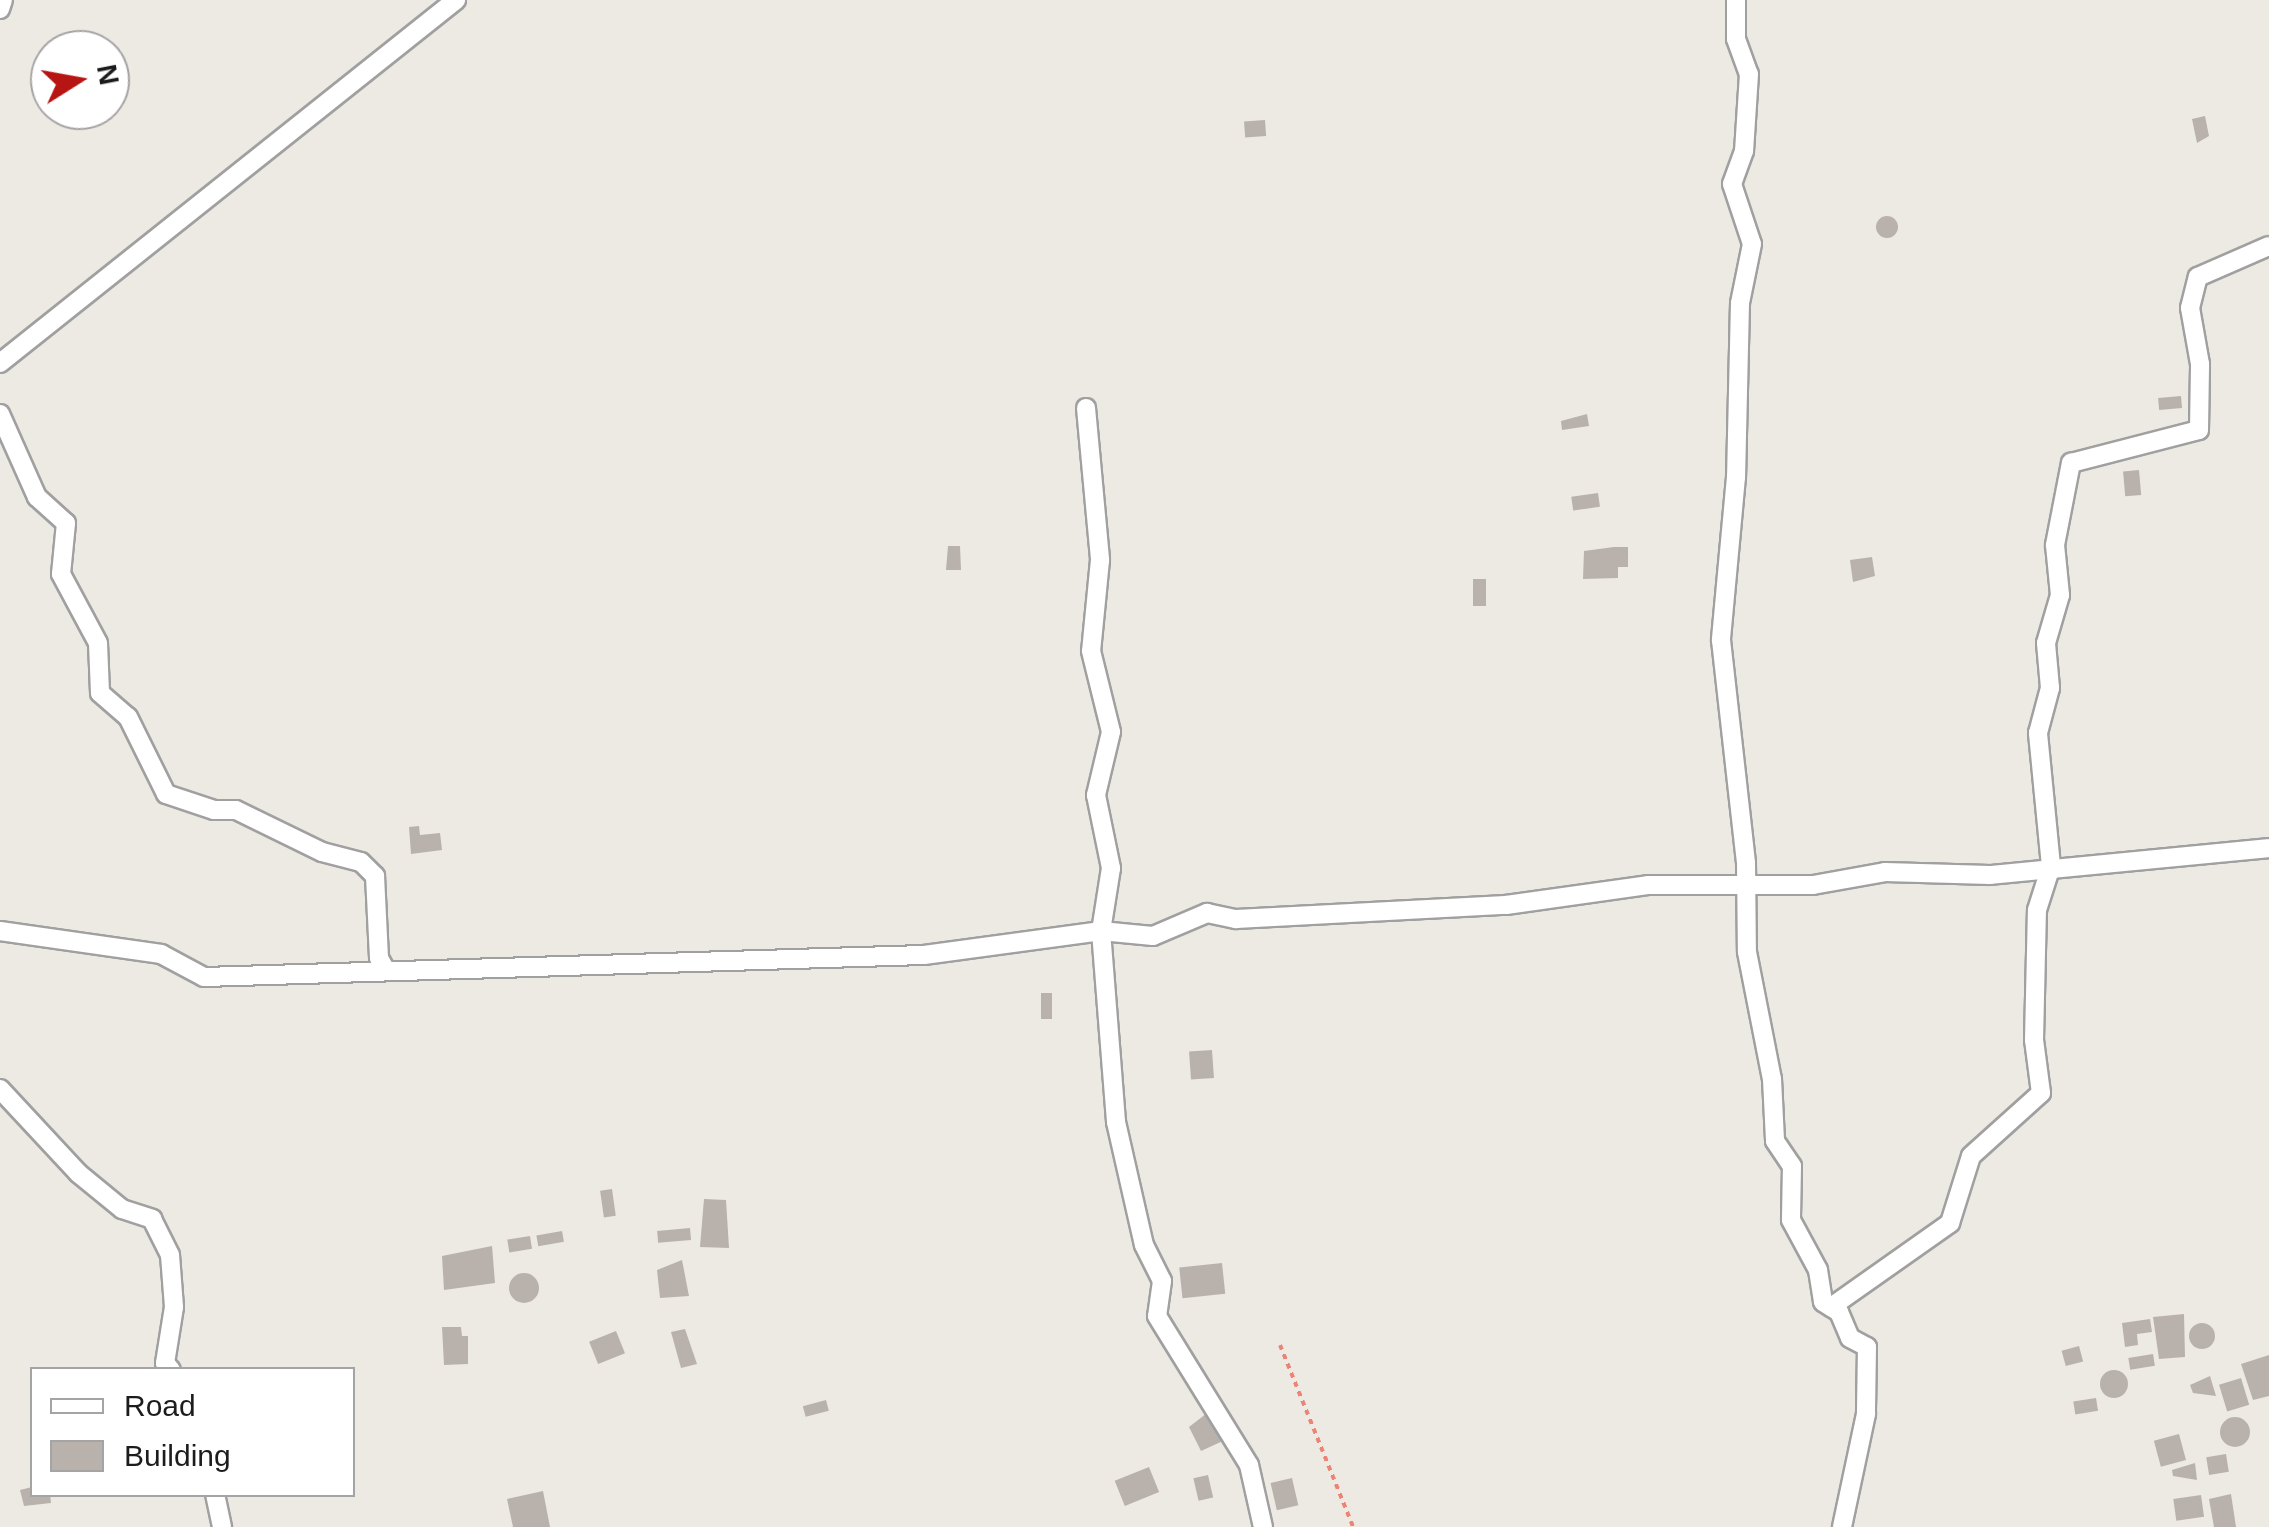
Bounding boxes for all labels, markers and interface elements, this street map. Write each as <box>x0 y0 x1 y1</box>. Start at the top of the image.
north arrow <box>30 30 130 130</box>
text: N <box>91 62 125 87</box>
legend <box>30 1367 355 1497</box>
text: Road <box>124 1389 196 1422</box>
text: Building <box>124 1439 231 1472</box>

